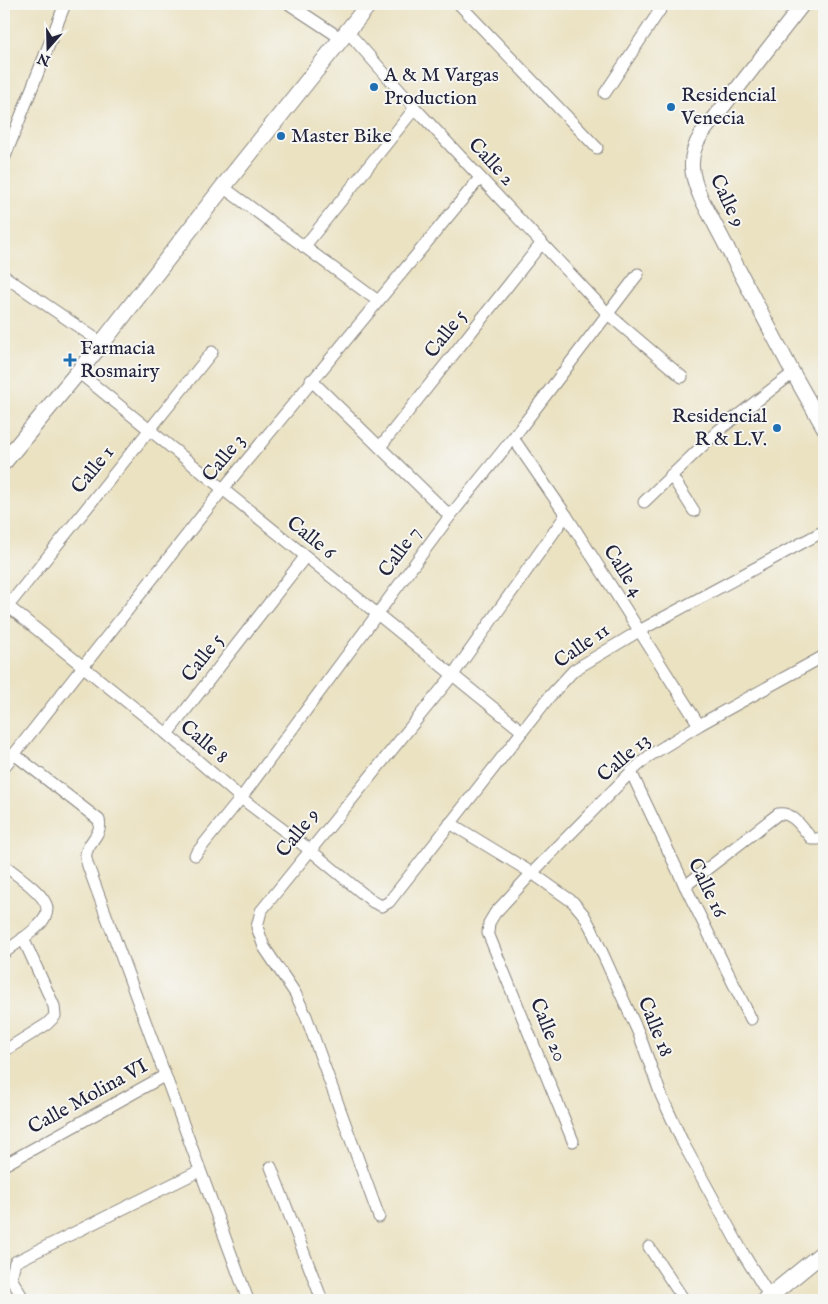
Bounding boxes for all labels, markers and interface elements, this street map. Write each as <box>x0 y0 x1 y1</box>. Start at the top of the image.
north arrow <box>22 22 72 72</box>
text: N <box>35 49 54 70</box>
place label: A & M Vargas Production <box>383 63 499 111</box>
marker: A & M Vargas Production <box>368 81 380 93</box>
place label: Residencial Venecia <box>680 83 777 131</box>
marker: Residencial Venecia <box>665 101 677 113</box>
place label: Master Bike <box>291 124 392 149</box>
marker: Master Bike <box>275 130 287 142</box>
street label: Calle 2 <box>463 133 519 191</box>
street label: Calle 9 <box>704 170 750 232</box>
street label: Calle 5 <box>419 305 473 363</box>
place label: Farmacia Rosmairy <box>80 336 160 384</box>
marker: Farmacia Rosmairy <box>64 354 76 366</box>
place label: Residencial R & L.V. <box>672 404 768 452</box>
marker: Residencial R & L.V. <box>771 422 783 434</box>
street label: Calle 3 <box>197 429 251 487</box>
street label: Calle 1 <box>66 441 120 499</box>
street label: Calle 6 <box>281 511 341 566</box>
street label: Calle 7 <box>373 522 427 582</box>
street label: Calle 4 <box>597 540 649 602</box>
street label: Calle 11 <box>549 618 615 674</box>
street label: Calle 5 <box>176 629 230 687</box>
street label: Calle 8 <box>175 715 233 769</box>
street label: Calle 13 <box>592 728 656 788</box>
street label: Calle 9 <box>271 803 325 863</box>
street label: Calle 16 <box>682 854 732 922</box>
street label: Calle 18 <box>632 993 678 1061</box>
street label: Calle 20 <box>524 994 572 1066</box>
street label: Calle Molina VI <box>24 1054 152 1140</box>

